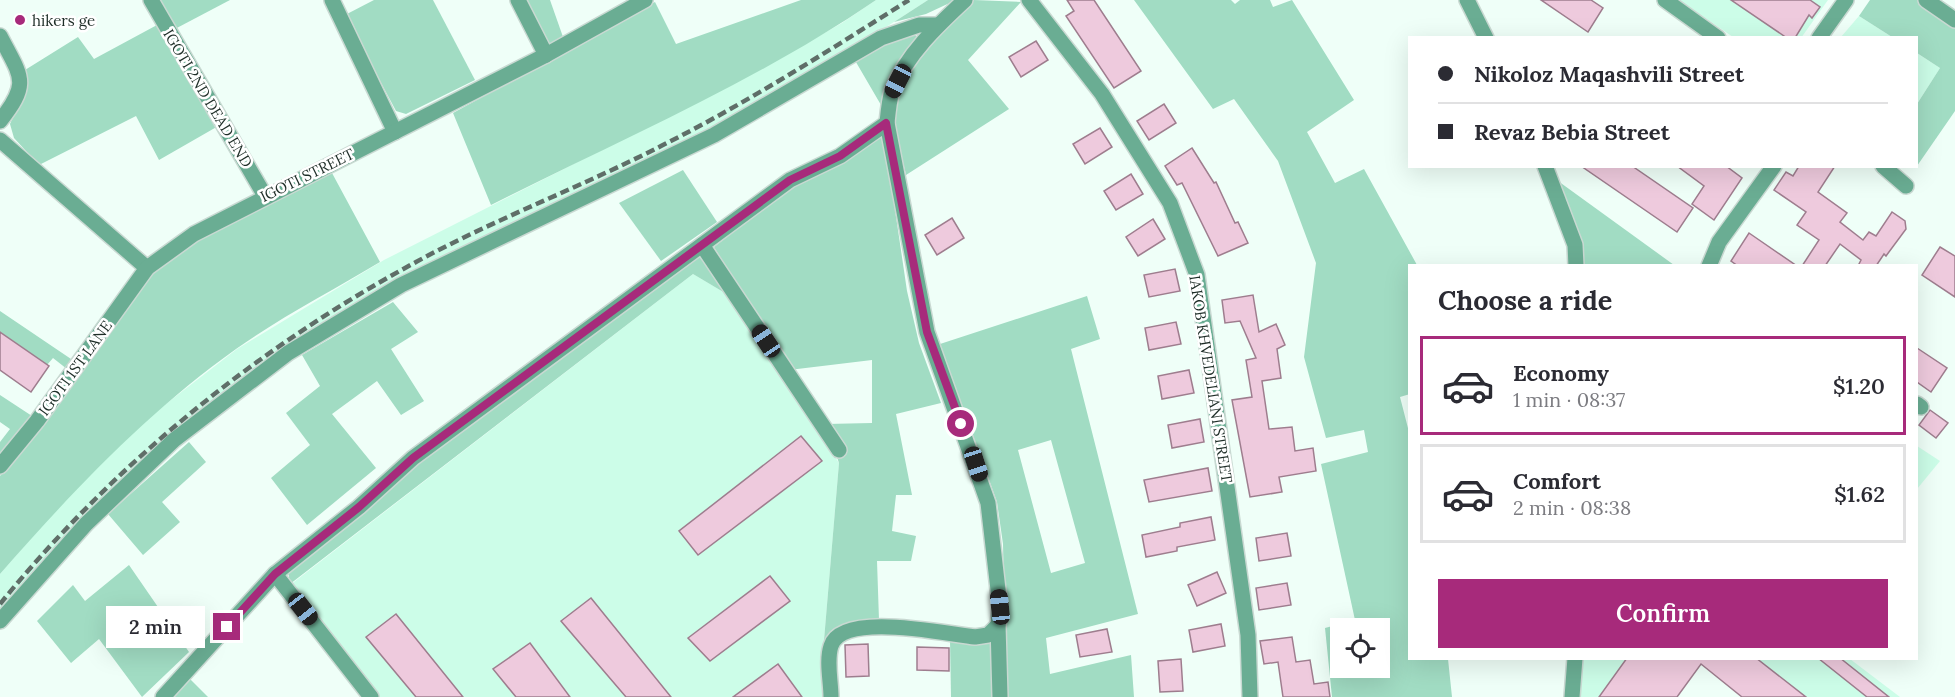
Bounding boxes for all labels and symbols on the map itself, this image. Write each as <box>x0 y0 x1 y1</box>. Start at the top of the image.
place label: hikers ge <box>32 11 95 30</box>
marker: hikers ge <box>13 13 27 27</box>
street label: IGOTI 2ND DEAD END <box>159 25 257 171</box>
car <box>882 61 914 101</box>
street label: IGOTI STREET <box>257 144 357 206</box>
street label: IAKOB KHVEDELIANI STREET <box>1185 274 1237 485</box>
street label: IGOTI 1ST LANE <box>34 317 116 419</box>
car <box>748 321 784 361</box>
route start <box>947 410 974 437</box>
car <box>962 444 990 484</box>
car <box>989 588 1011 626</box>
car <box>285 589 321 629</box>
callout: 2 min <box>107 606 206 648</box>
route end <box>213 613 240 640</box>

